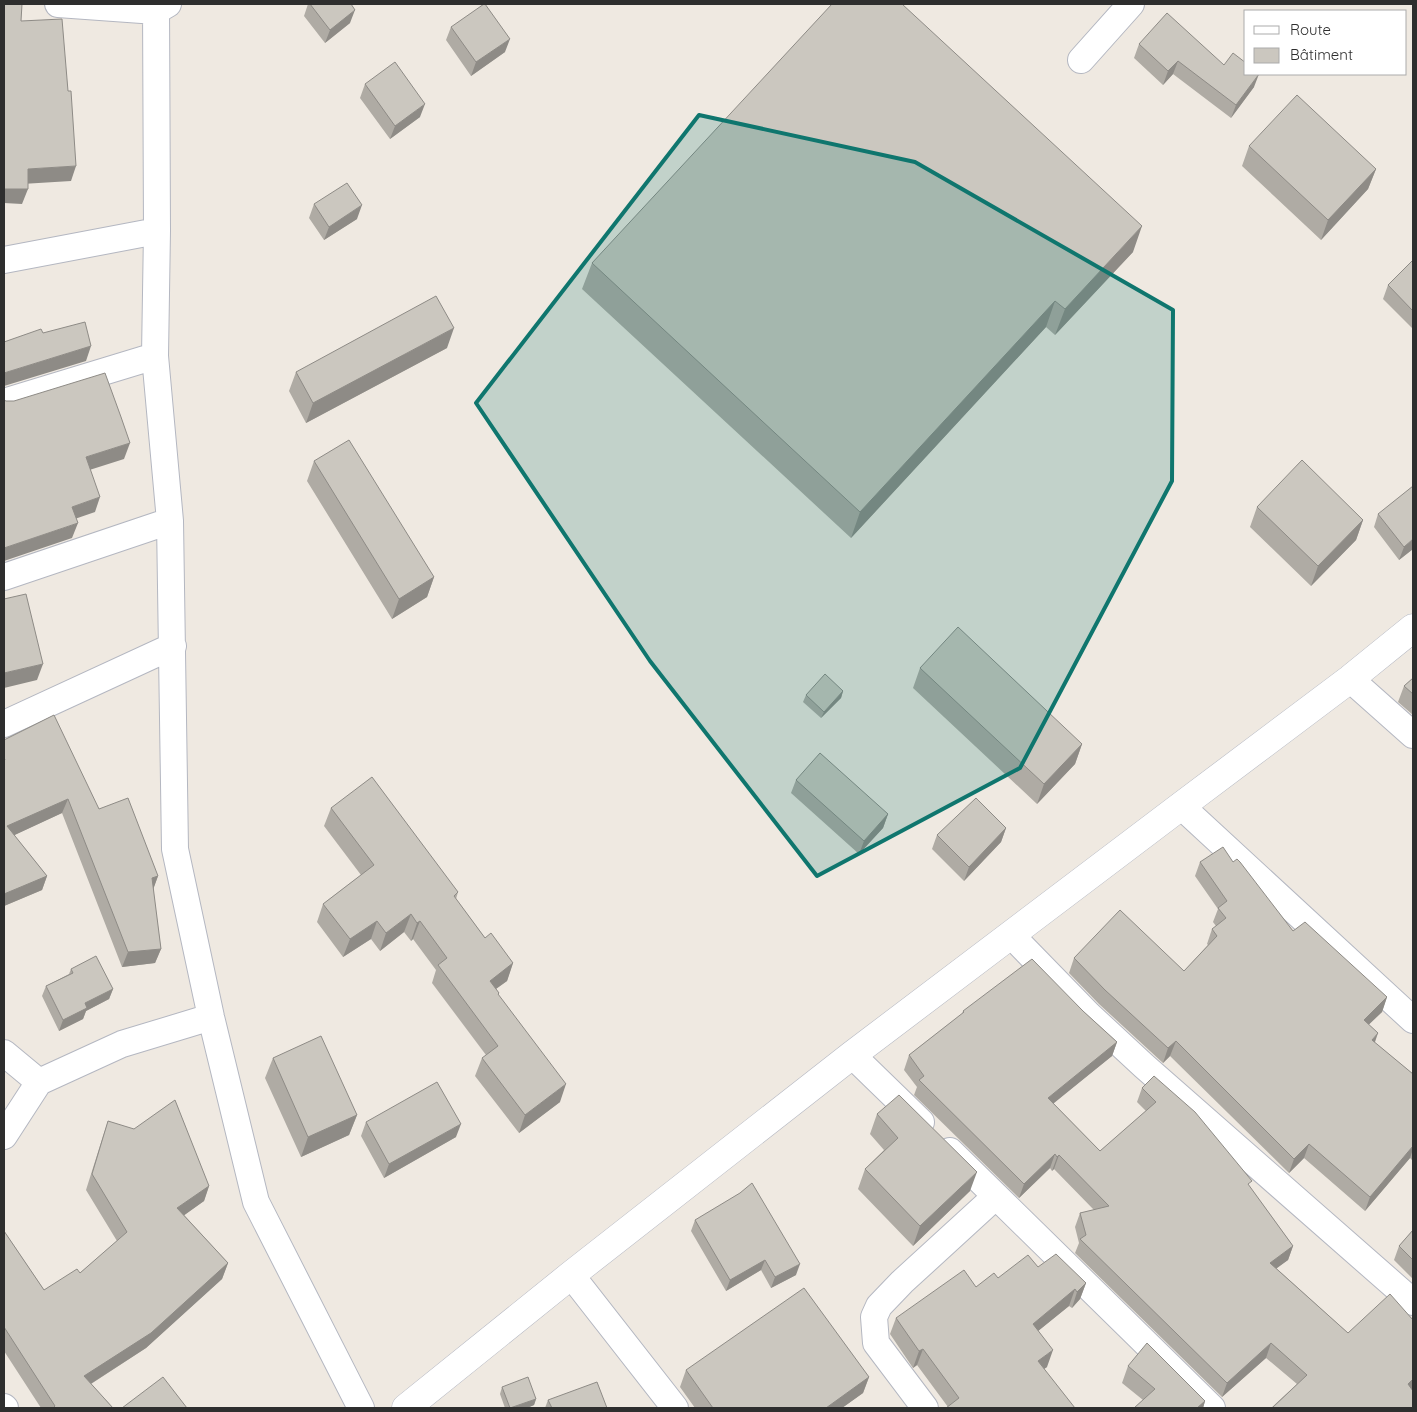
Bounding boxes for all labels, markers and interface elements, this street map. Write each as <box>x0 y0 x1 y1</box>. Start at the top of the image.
legend <box>1244 10 1407 75</box>
text: Route <box>1290 20 1331 39</box>
text: Bâtiment <box>1290 45 1353 64</box>

